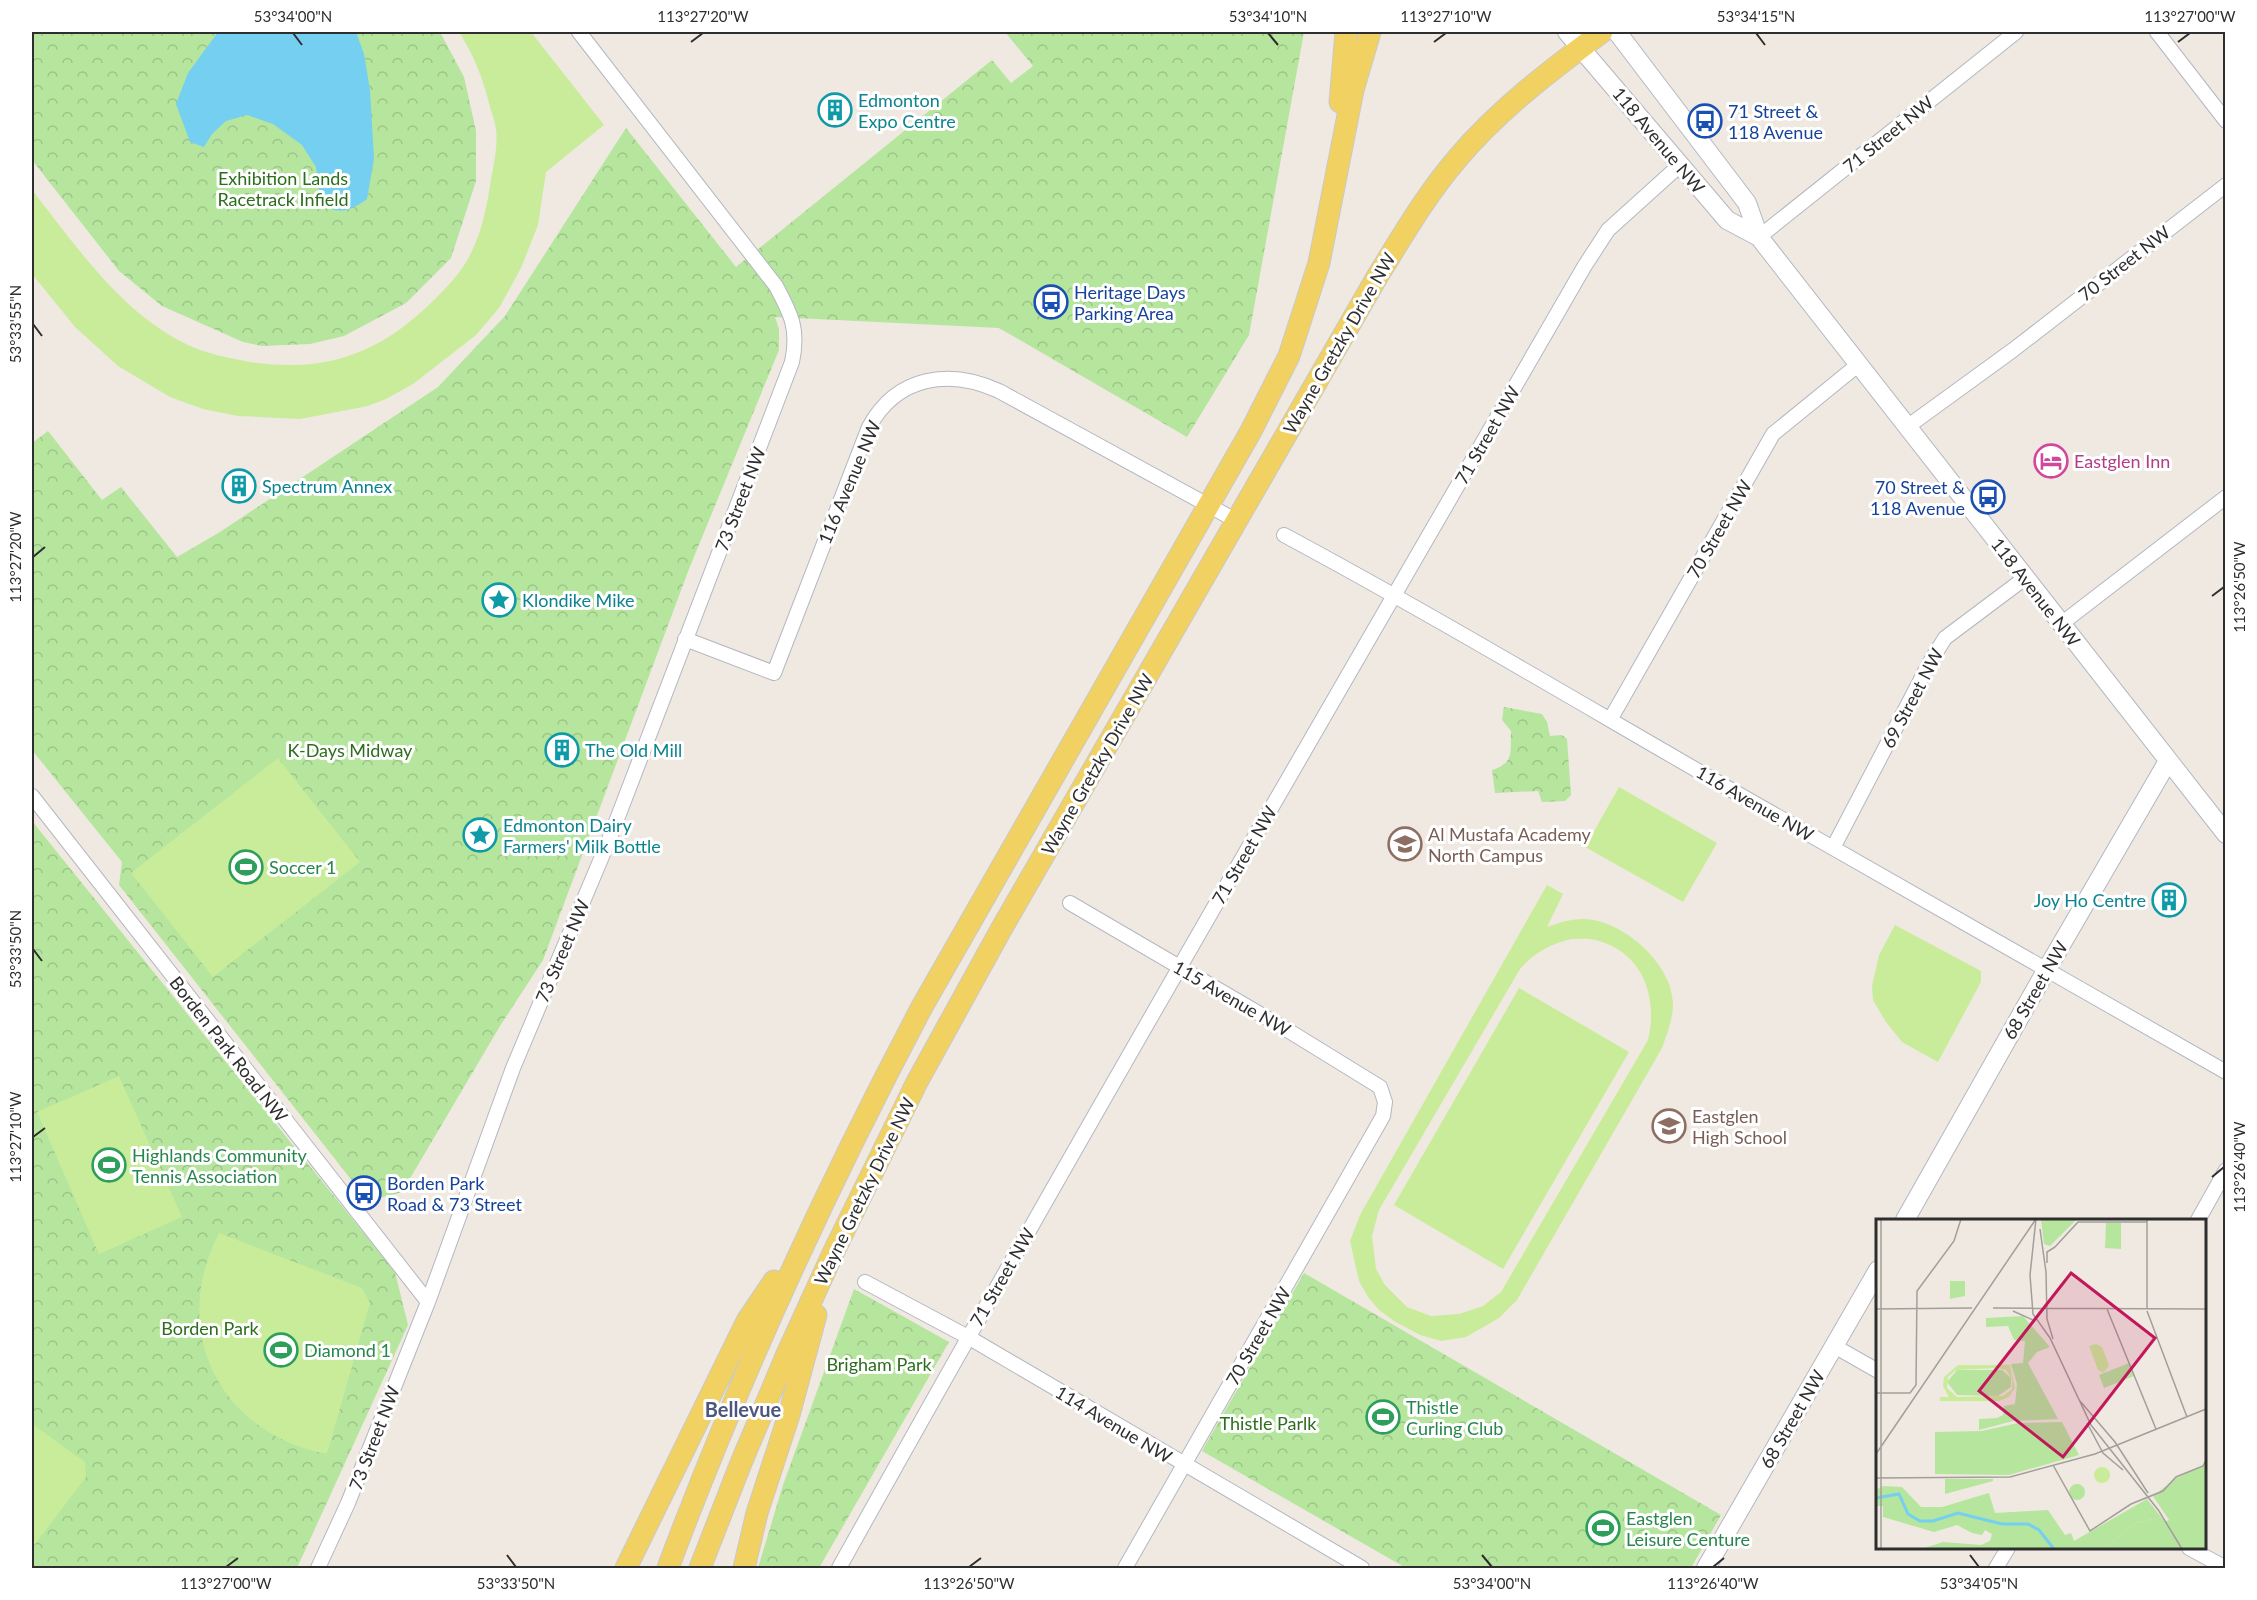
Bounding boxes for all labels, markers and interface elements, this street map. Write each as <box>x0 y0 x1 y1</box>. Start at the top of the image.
text: 53°34'00"N <box>254 7 332 25</box>
text: 113°27'20"W <box>657 7 749 25</box>
text: 53°34'10"N <box>1229 7 1307 25</box>
text: 113°27'10"W <box>1400 7 1492 25</box>
text: 53°34'15"N <box>1717 7 1795 25</box>
text: 113°27'00"W <box>2144 7 2236 25</box>
street label: 118 Avenue NW <box>1608 82 1710 198</box>
place label: Edmonton Expo Centre <box>858 89 956 132</box>
street label: 71 Street NW <box>1838 91 1938 177</box>
building icon: Edmonton Expo Centre <box>817 92 853 128</box>
place label: 71 Street & 118 Avenue <box>1728 100 1823 143</box>
bus stop icon: 71 Street & 118 Avenue <box>1687 103 1723 139</box>
park label: Exhibition Lands Racetrack Infield <box>217 167 349 210</box>
street label: 70 Street NW <box>2074 220 2174 305</box>
street label: Wayne Gretzky Drive NW <box>1278 248 1400 437</box>
place label: Heritage Days Parking Area <box>1074 281 1186 324</box>
bus stop icon: Heritage Days Parking Area <box>1033 284 1069 320</box>
text: 53°33'55"N <box>6 285 24 363</box>
street label: 71 Street NW <box>1450 382 1524 488</box>
street label: 116 Avenue NW <box>813 417 885 547</box>
street label: 73 Street NW <box>710 443 770 554</box>
hotel icon: Eastglen Inn <box>2033 443 2069 479</box>
place label: Eastglen Inn <box>2074 450 2170 472</box>
building icon: Spectrum Annex <box>221 468 257 504</box>
place label: Spectrum Annex <box>262 475 392 497</box>
street label: 70 Street NW <box>1682 476 1756 582</box>
place label: 70 Street & 118 Avenue <box>1870 476 1965 519</box>
bus stop icon: 70 Street & 118 Avenue <box>1970 479 2006 515</box>
text: 113°27'20"W <box>6 511 24 603</box>
street label: 118 Avenue NW <box>1987 533 2085 651</box>
text: 113°26'50"W <box>2230 541 2248 633</box>
place icon: Klondike Mike <box>481 582 517 618</box>
place label: Klondike Mike <box>522 589 635 611</box>
street label: 69 Street NW <box>1876 644 1948 752</box>
street label: Wayne Gretzky Drive NW <box>1036 669 1158 858</box>
building icon: The Old Mill <box>544 732 580 768</box>
park label: K-Days Midway <box>288 739 413 761</box>
place label: The Old Mill <box>585 739 682 761</box>
street label: 116 Avenue NW <box>1692 760 1818 846</box>
street label: 71 Street NW <box>1207 802 1281 908</box>
place label: Edmonton Dairy Farmers' Milk Bottle <box>503 814 661 857</box>
place icon: Edmonton Dairy Farmers' Milk Bottle <box>462 817 498 853</box>
place label: Al Mustafa Academy North Campus <box>1428 823 1592 866</box>
school or university icon: Al Mustafa Academy North Campus <box>1387 826 1423 862</box>
sports icon: Soccer 1 <box>228 849 264 885</box>
place label: Soccer 1 <box>269 856 337 878</box>
building icon: Joy Ho Centre <box>2151 882 2187 918</box>
place label: Joy Ho Centre <box>2034 889 2146 911</box>
street label: 73 Street NW <box>530 896 594 1006</box>
text: 53°33'50"N <box>6 910 24 988</box>
street label: 68 Street NW <box>1998 937 2072 1043</box>
street label: 115 Avenue NW <box>1169 955 1295 1041</box>
street label: Borden Park Road NW <box>165 972 293 1127</box>
text: 113°27'10"W <box>6 1091 24 1183</box>
street label: Wayne Gretzky Drive NW <box>809 1094 919 1288</box>
place label: Eastglen High School <box>1692 1105 1787 1148</box>
school or university icon: Eastglen High School <box>1651 1108 1687 1144</box>
text: 113°26'40"W <box>2230 1121 2248 1213</box>
place label: Highlands Community Tennis Association <box>132 1144 308 1187</box>
sports icon: Highlands Community Tennis Association <box>91 1147 127 1183</box>
place label: Borden Park Road & 73 Street <box>387 1172 522 1215</box>
bus stop icon: Borden Park Road & 73 Street <box>346 1175 382 1211</box>
inset map <box>1876 1219 2206 1549</box>
street label: 71 Street NW <box>965 1224 1039 1330</box>
street label: 70 Street NW <box>1221 1283 1295 1389</box>
park label: Borden Park <box>161 1317 260 1339</box>
sports icon: Diamond 1 <box>263 1332 299 1368</box>
place label: Diamond 1 <box>304 1339 391 1361</box>
park label: Brigham Park <box>826 1353 932 1375</box>
street label: 68 Street NW <box>1755 1366 1829 1472</box>
street label: 114 Avenue NW <box>1052 1381 1177 1468</box>
street label: 73 Street NW <box>344 1382 404 1493</box>
place label: Thistle Curling Club <box>1406 1396 1503 1439</box>
district label: Bellevue <box>705 1397 782 1421</box>
sports icon: Thistle Curling Club <box>1365 1399 1401 1435</box>
park label: Thistle Parlk <box>1220 1412 1317 1434</box>
place label: Eastglen Leisure Centure <box>1626 1507 1750 1550</box>
sports icon: Eastglen Leisure Centure <box>1585 1510 1621 1546</box>
text: 113°27'00"W <box>180 1574 272 1592</box>
text: 53°33'50"N <box>477 1574 555 1592</box>
text: 113°26'50"W <box>923 1574 1015 1592</box>
text: 53°34'00"N <box>1453 1574 1531 1592</box>
text: 113°26'40"W <box>1667 1574 1759 1592</box>
text: 53°34'05"N <box>1940 1574 2018 1592</box>

